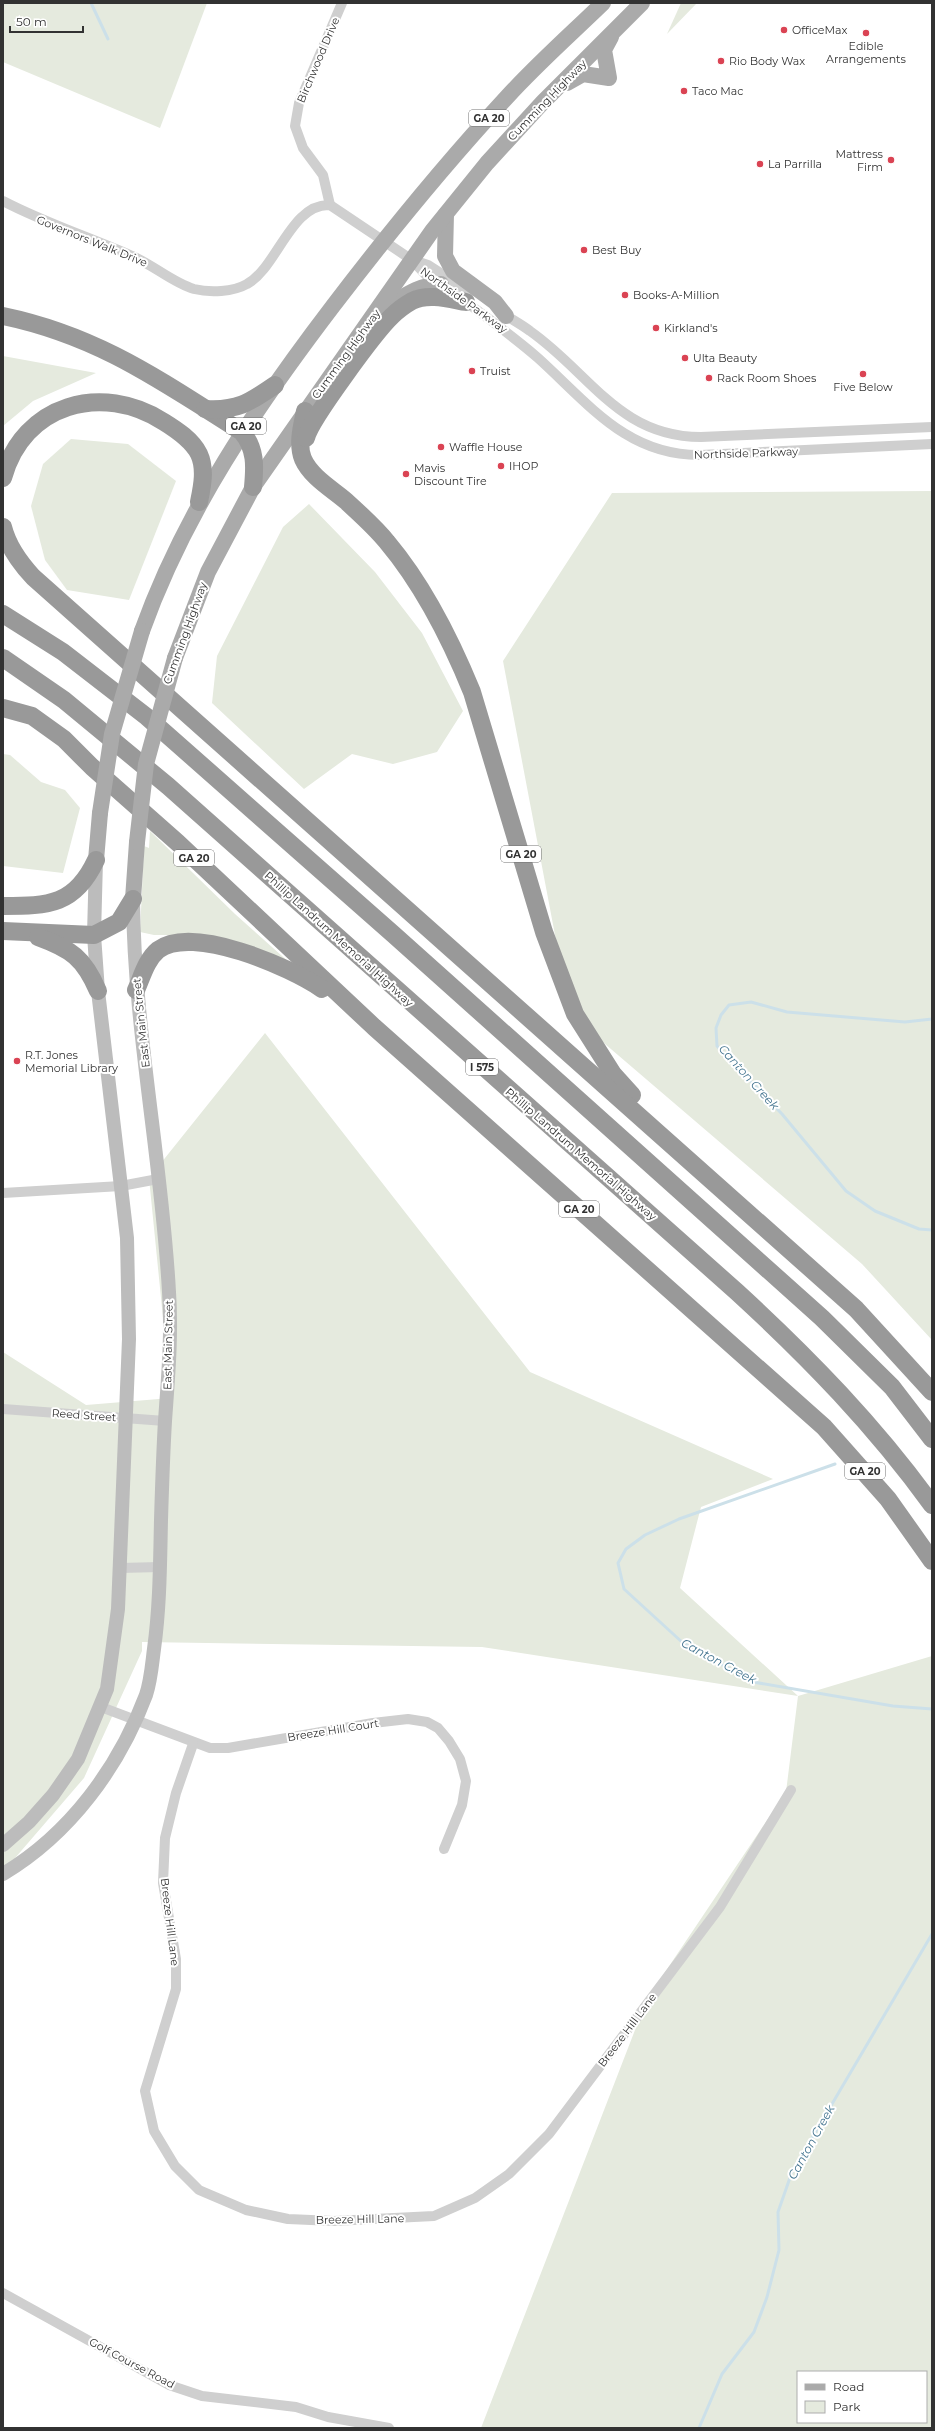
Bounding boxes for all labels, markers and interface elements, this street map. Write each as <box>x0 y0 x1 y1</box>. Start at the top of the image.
scale bar <box>10 8 83 34</box>
text: 50 m <box>16 14 47 29</box>
street label: Birchwood Drive <box>294 15 342 105</box>
place label: OfficeMax <box>792 23 847 37</box>
marker: OfficeMax <box>779 25 789 35</box>
marker: Edible Arrangements <box>861 28 871 38</box>
place label: Edible Arrangements <box>826 39 907 66</box>
place label: Rio Body Wax <box>729 54 805 68</box>
street label: Cumming Highway <box>505 56 589 144</box>
marker: Rio Body Wax <box>716 56 726 66</box>
place label: Taco Mac <box>692 84 744 98</box>
marker: Taco Mac <box>679 86 689 96</box>
road number: GA 20 <box>469 110 509 126</box>
place label: Mattress Firm <box>836 147 884 174</box>
marker: Mattress Firm <box>886 155 896 165</box>
place label: La Parrilla <box>768 157 822 171</box>
marker: La Parrilla <box>755 159 765 169</box>
street label: Governors Walk Drive <box>35 212 150 270</box>
place label: Best Buy <box>592 243 641 257</box>
marker: Best Buy <box>579 245 589 255</box>
street label: Northside Parkway <box>418 264 510 336</box>
place label: Books-A-Million <box>633 288 720 302</box>
marker: Books-A-Million <box>620 290 630 300</box>
street label: Cumming Highway <box>309 306 383 402</box>
place label: Kirkland's <box>664 321 718 335</box>
marker: Kirkland's <box>651 323 661 333</box>
place label: Ulta Beauty <box>693 351 757 365</box>
marker: Ulta Beauty <box>680 353 690 363</box>
place label: Truist <box>480 364 511 378</box>
marker: Truist <box>467 366 477 376</box>
marker: Five Below <box>858 369 868 379</box>
place label: Rack Room Shoes <box>717 371 817 385</box>
marker: Rack Room Shoes <box>704 373 714 383</box>
place label: Five Below <box>833 380 893 394</box>
road number: GA 20 <box>226 418 266 434</box>
place label: Waffle House <box>449 440 523 454</box>
marker: Waffle House <box>436 442 446 452</box>
street label: Northside Parkway <box>694 444 798 462</box>
place label: IHOP <box>509 459 538 473</box>
place label: Mavis Discount Tire <box>414 461 487 488</box>
marker: IHOP <box>496 461 506 471</box>
marker: Mavis Discount Tire <box>401 469 411 479</box>
street label: Cumming Highway <box>160 580 210 686</box>
road number: GA 20 <box>501 846 541 862</box>
road number: GA 20 <box>174 850 214 866</box>
street label: Phillip Landrum Memorial Highway <box>262 868 416 1010</box>
street label: East Main Street <box>129 977 153 1068</box>
water label: Canton Creek <box>716 1041 783 1113</box>
place label: R.T. Jones Memorial Library <box>25 1048 118 1075</box>
marker: R.T. Jones Memorial Library <box>12 1056 22 1066</box>
road number: I 575 <box>466 1059 498 1075</box>
street label: Phillip Landrum Memorial Highway <box>503 1085 659 1223</box>
road number: GA 20 <box>559 1201 599 1217</box>
street label: East Main Street <box>160 1299 176 1390</box>
street label: Reed Street <box>51 1406 117 1424</box>
road number: GA 20 <box>845 1463 885 1479</box>
water label: Canton Creek <box>679 1635 760 1688</box>
street label: Breeze Hill Court <box>286 1716 380 1744</box>
street label: Breeze Hill Lane <box>158 1877 182 1967</box>
street label: Breeze Hill Lane <box>595 1990 659 2070</box>
water label: Canton Creek <box>784 2101 838 2182</box>
street label: Breeze Hill Lane <box>316 2211 405 2227</box>
street label: Golf Course Road <box>87 2335 177 2391</box>
legend <box>797 2371 927 2423</box>
text: Road <box>833 2379 864 2394</box>
text: Park <box>833 2399 861 2414</box>

